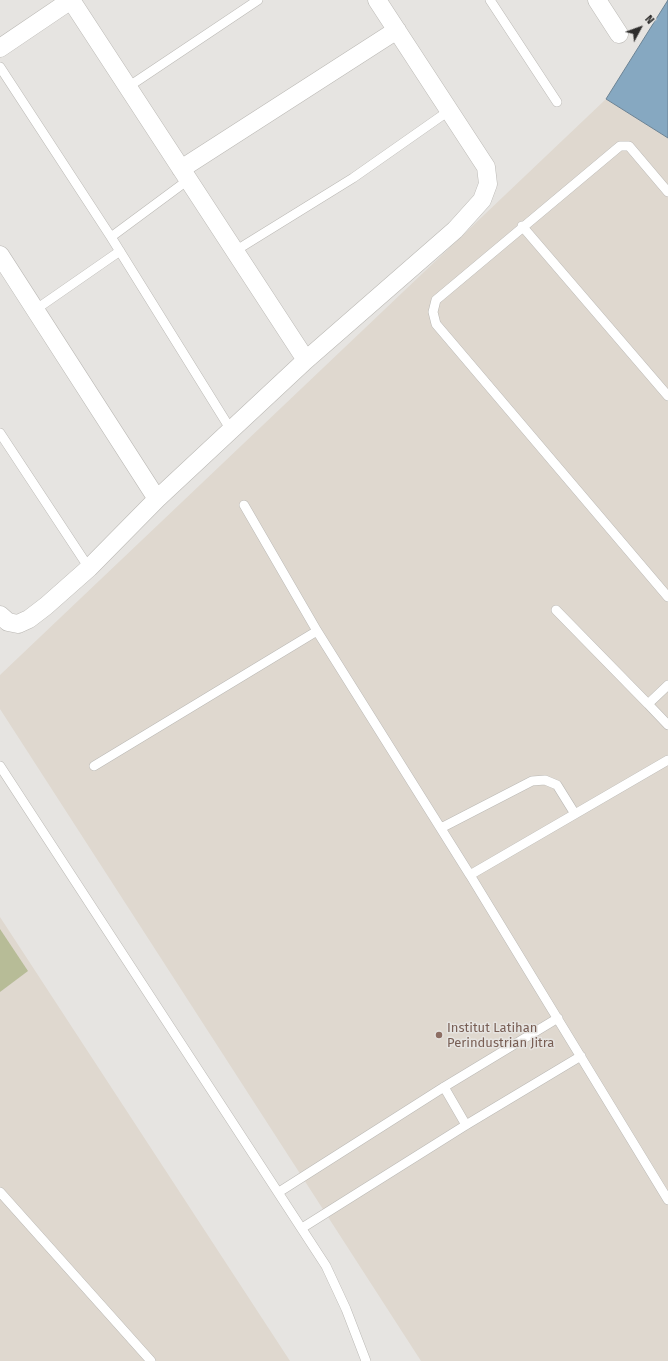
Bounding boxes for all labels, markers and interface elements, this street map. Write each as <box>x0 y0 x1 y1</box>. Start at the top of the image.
north arrow <box>620 8 660 48</box>
text: N <box>642 13 657 27</box>
place label: Institut Latihan Perindustrian Jitra <box>447 1020 554 1051</box>
marker: Institut Latihan Perindustrian Jitra <box>434 1030 444 1040</box>

